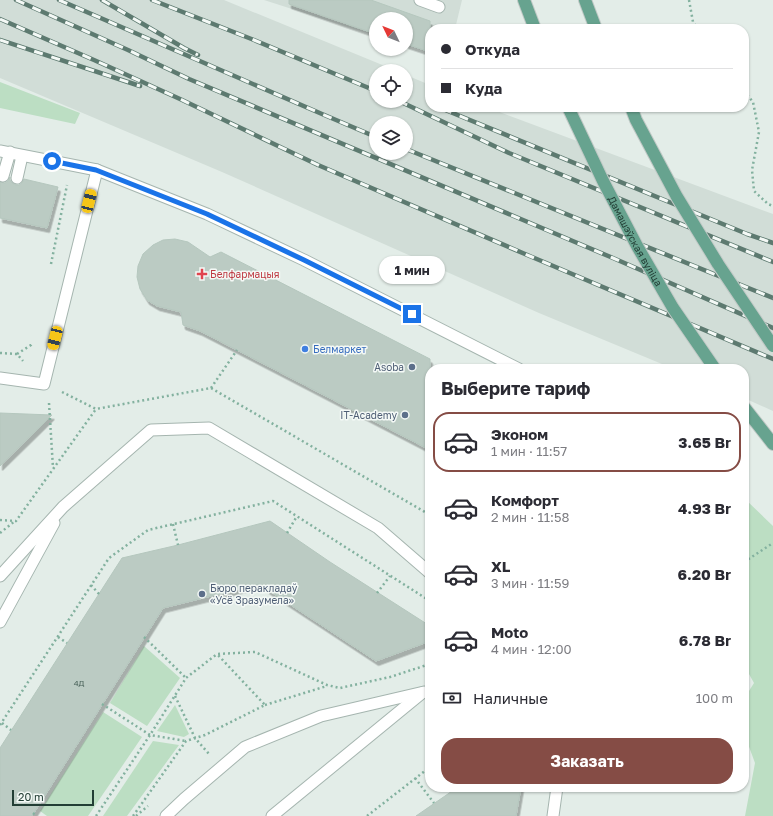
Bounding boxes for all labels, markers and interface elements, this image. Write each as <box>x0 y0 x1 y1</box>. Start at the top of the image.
north arrow <box>369 12 413 56</box>
map controls <box>369 12 413 160</box>
text: Откуда <box>465 40 520 58</box>
button: locate <box>369 64 413 108</box>
text: Куда <box>465 79 502 97</box>
button: layers <box>369 116 413 160</box>
route start <box>43 152 61 170</box>
car <box>80 188 98 214</box>
street label: Дамашэўская вуліца <box>606 194 665 288</box>
callout: 1 мин <box>379 256 445 284</box>
text: 1 мин <box>394 262 430 278</box>
place label: Белфармацыя <box>210 268 279 280</box>
marker: Белфармацыя <box>197 269 207 279</box>
route end <box>403 305 421 323</box>
car <box>46 325 64 351</box>
place label: Белмаркет <box>313 343 366 355</box>
marker: Белмаркет <box>300 344 310 354</box>
place label: Asoba <box>374 361 404 373</box>
marker: Asoba <box>407 362 417 372</box>
text: Выберите тариф <box>441 377 590 399</box>
place label: IT-Academy <box>340 409 397 421</box>
marker: IT-Academy <box>400 410 410 420</box>
icon: car <box>443 424 479 460</box>
text: Эконом <box>491 425 548 443</box>
text: 3.65 Br <box>678 433 731 451</box>
text: 1 мин · 11:57 <box>491 443 567 459</box>
icon: car <box>443 490 479 526</box>
text: Комфорт <box>491 491 559 509</box>
text: 4.93 Br <box>678 499 731 517</box>
text: 2 мин · 11:58 <box>491 509 569 525</box>
icon: car <box>443 556 479 592</box>
text: XL <box>491 557 510 575</box>
text: 6.20 Br <box>678 565 731 583</box>
text: 3 мин · 11:59 <box>491 575 569 591</box>
place label: Бюро перакладаў «Усё Зразумела» <box>210 582 298 606</box>
marker: Бюро перакладаў «Усё Зразумела» <box>197 589 207 599</box>
icon: car <box>443 622 479 658</box>
text: Moto <box>491 623 528 641</box>
text: 6.78 Br <box>679 631 731 649</box>
text: 4 мин · 12:00 <box>491 641 572 657</box>
house number: 4Д <box>74 678 85 688</box>
icon: cash <box>441 687 463 709</box>
text: Наличные <box>473 689 548 707</box>
text: 100 m <box>696 690 733 706</box>
button: Заказать <box>441 738 733 784</box>
scale bar <box>12 788 94 807</box>
text: 20 m <box>18 790 44 803</box>

